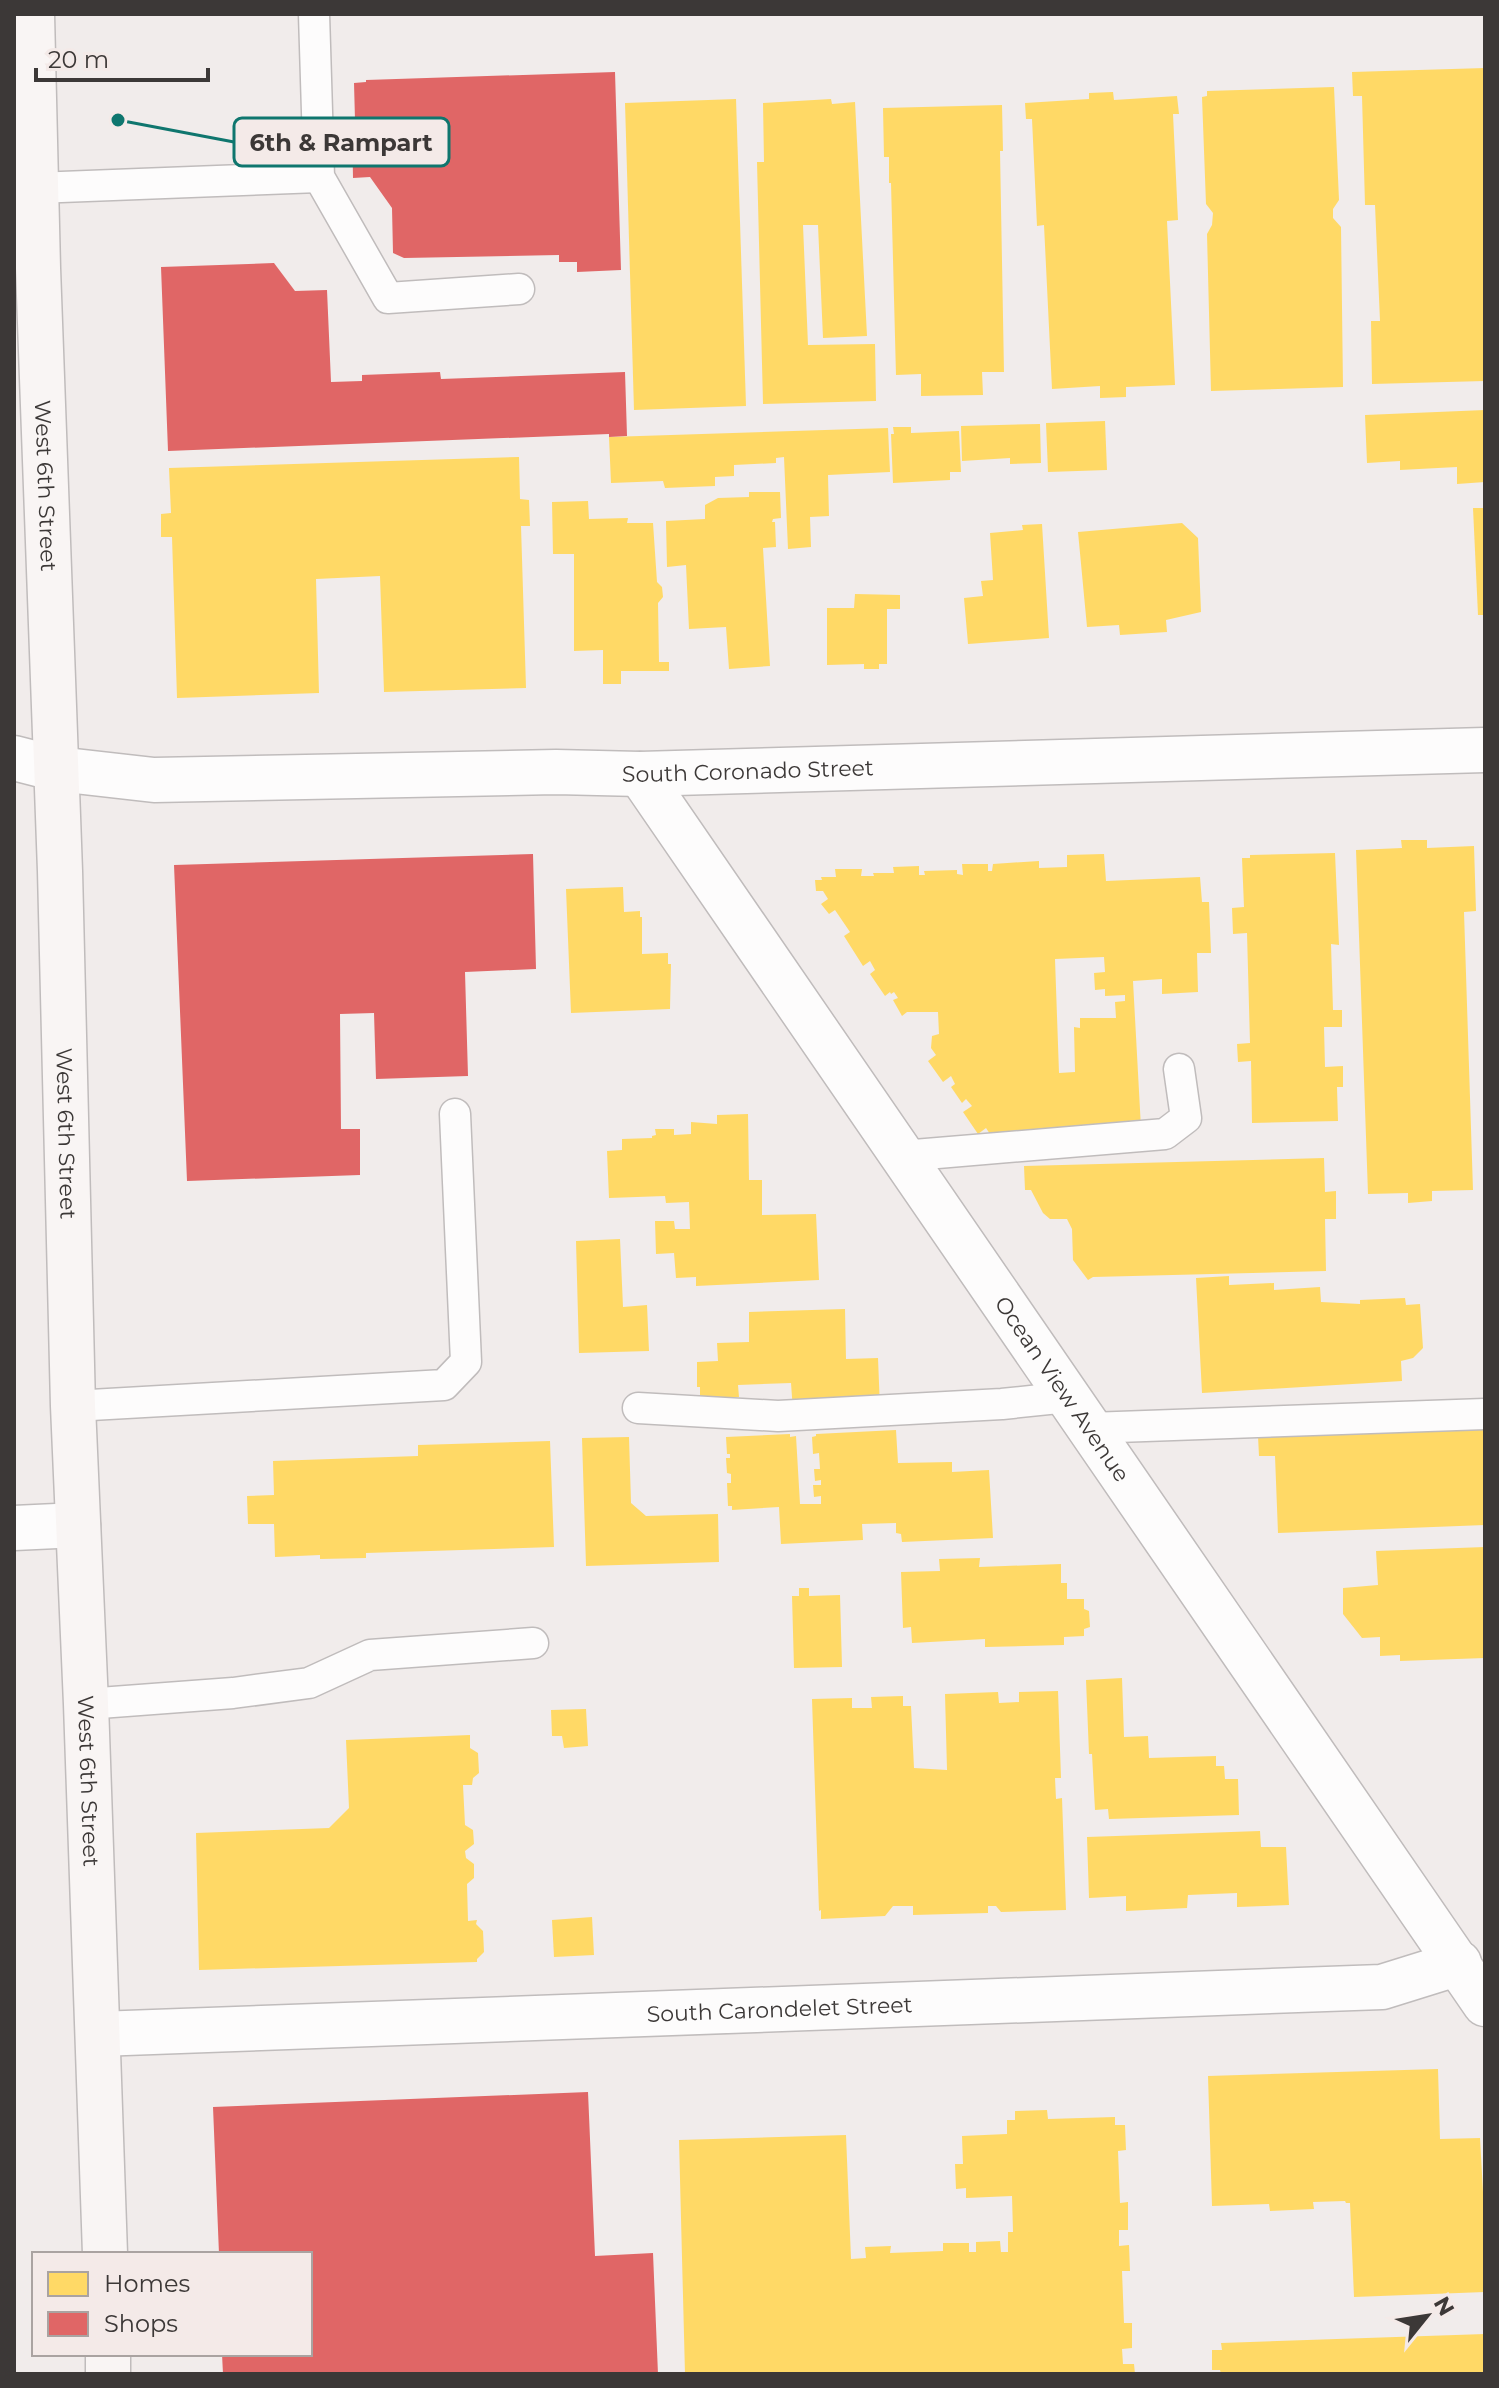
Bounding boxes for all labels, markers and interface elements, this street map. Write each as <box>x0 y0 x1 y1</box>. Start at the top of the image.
scale bar <box>36 32 208 82</box>
text: 20 m <box>48 45 109 74</box>
callout: 6th & Rampart <box>234 118 449 166</box>
text: 6th & Rampart <box>249 128 433 157</box>
street label: West 6th Street <box>29 400 62 572</box>
street label: South Coronado Street <box>622 754 874 788</box>
street label: West 6th Street <box>50 1047 81 1220</box>
street label: Ocean View Avenue <box>989 1291 1135 1487</box>
street label: West 6th Street <box>72 1695 105 1867</box>
street label: South Carondelet Street <box>646 1991 913 2028</box>
legend <box>32 2252 312 2356</box>
text: Homes <box>104 2269 190 2298</box>
north arrow <box>1387 2276 1467 2356</box>
text: N <box>1428 2292 1460 2321</box>
text: Shops <box>104 2309 178 2338</box>

